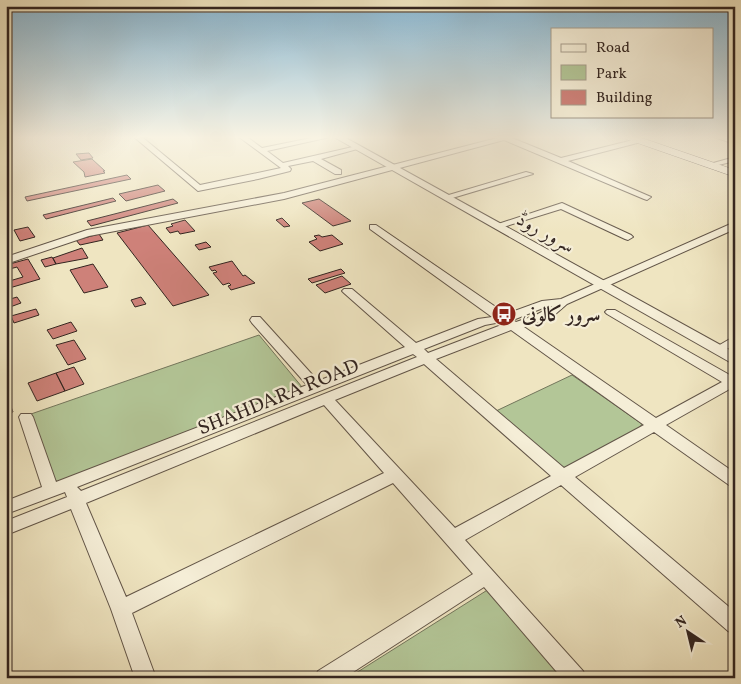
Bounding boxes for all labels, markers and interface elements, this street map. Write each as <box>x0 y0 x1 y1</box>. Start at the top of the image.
legend <box>551 28 714 118</box>
text: Road <box>596 38 630 59</box>
text: Park <box>596 64 627 85</box>
text: Building <box>596 88 653 109</box>
street label: سرور روڈ <box>511 206 579 261</box>
bus stop icon: سرور کالونی <box>491 301 517 327</box>
place label: سرور کالونی <box>521 302 601 330</box>
street label: SHAHDARA ROAD <box>194 353 364 443</box>
north arrow <box>664 606 714 656</box>
text: N <box>672 612 691 633</box>

